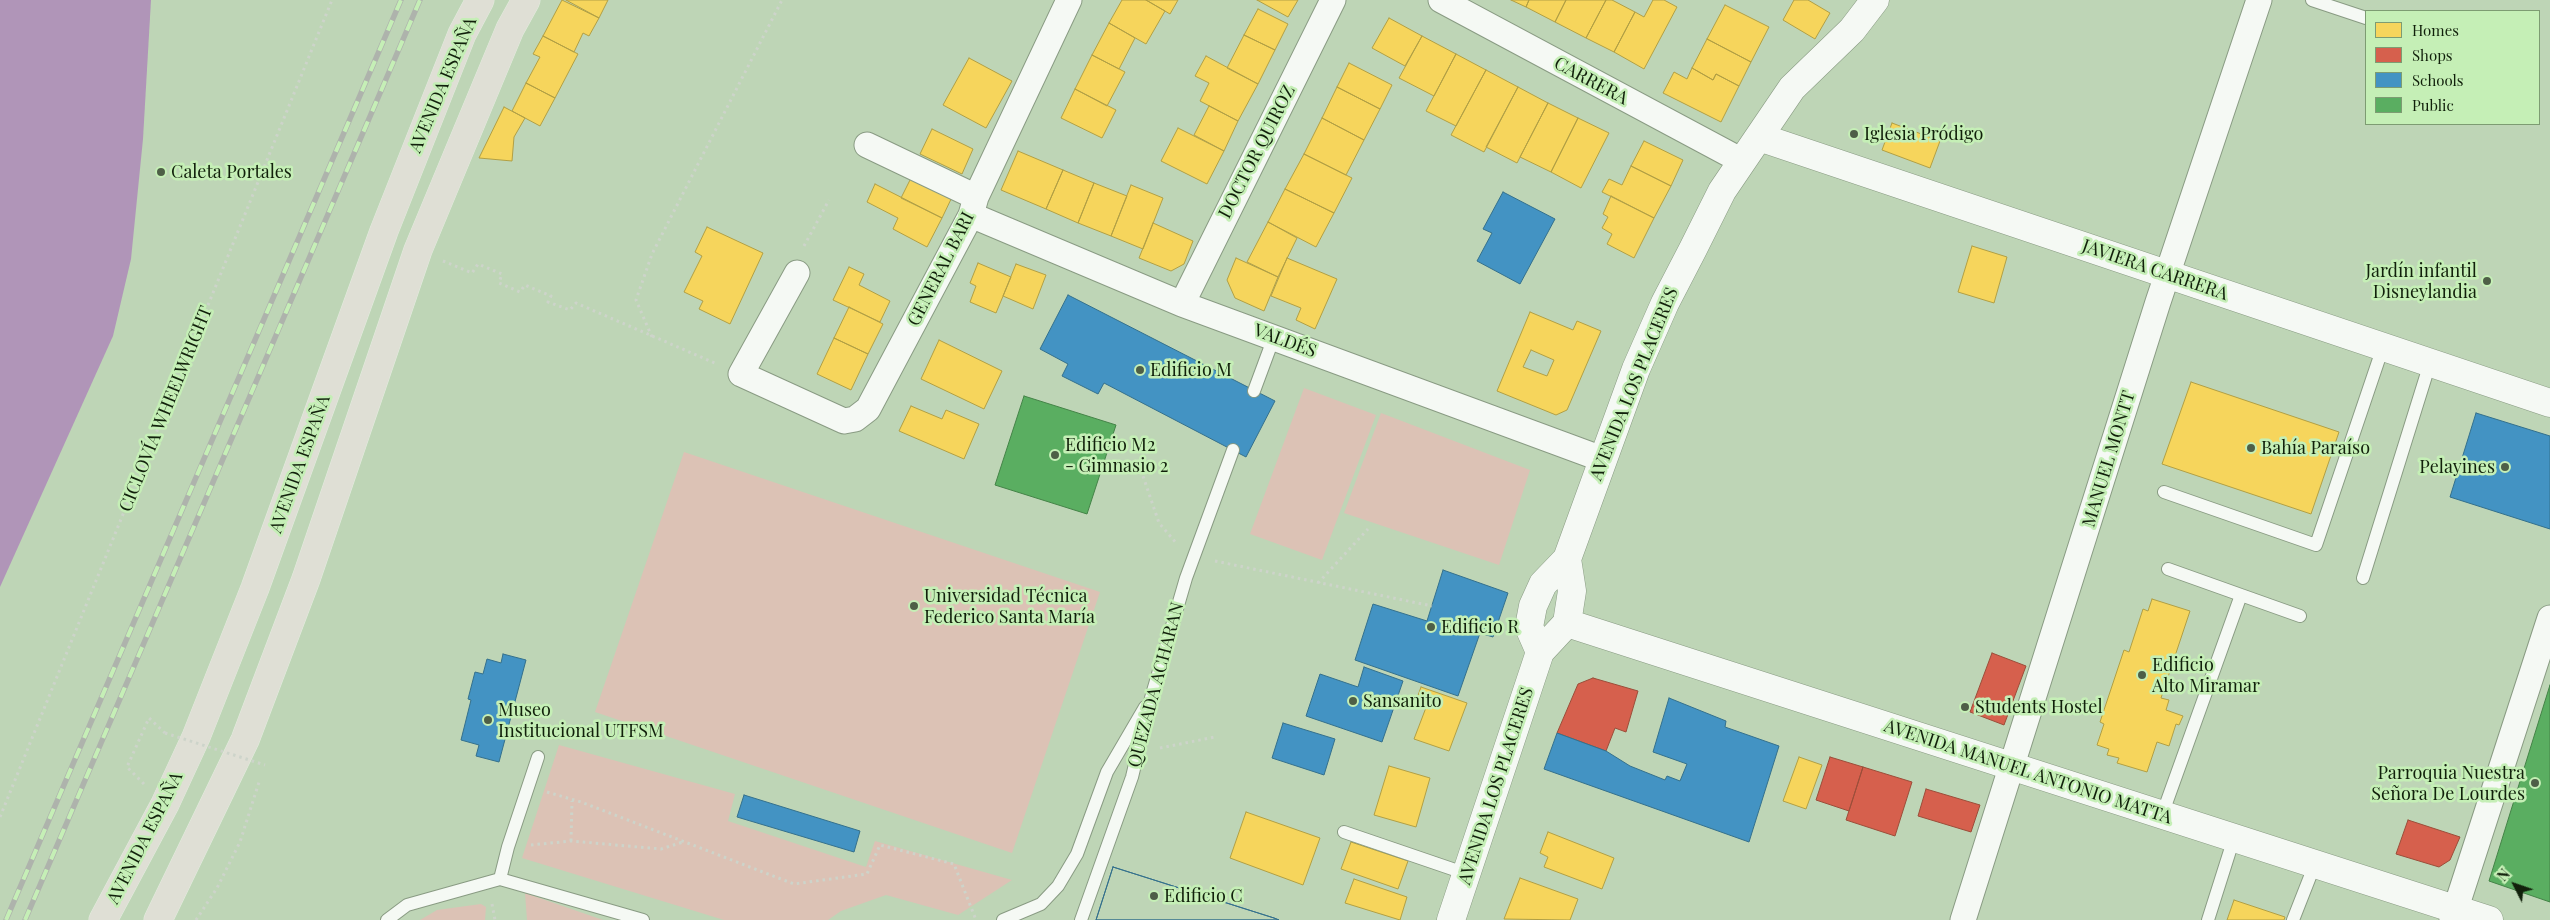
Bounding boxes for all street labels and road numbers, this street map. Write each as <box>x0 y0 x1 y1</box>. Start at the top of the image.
street label: AVENIDA ESPAÑA <box>405 14 481 156</box>
street label: CARRERA <box>1550 53 1632 109</box>
street label: DOCTOR QUIROZ <box>1214 82 1300 222</box>
street label: GENERAL BARI <box>903 208 979 330</box>
street label: JAVIERA CARRERA <box>2079 235 2231 305</box>
street label: AVENIDA LOS PLACERES <box>1585 284 1683 484</box>
street label: CICLOVÍA WHEELWRIGHT <box>115 303 217 515</box>
street label: VALDÉS <box>1251 320 1319 362</box>
street label: MANUEL MONTT <box>2078 388 2140 530</box>
street label: AVENIDA ESPAÑA <box>265 392 335 536</box>
street label: QUEZADA ACHARAN <box>1124 600 1188 770</box>
street label: AVENIDA LOS PLACERES <box>1454 685 1538 887</box>
street label: AVENIDA MANUEL ANTONIO MATTA <box>1881 715 2175 829</box>
street label: AVENIDA ESPAÑA <box>102 768 188 908</box>

